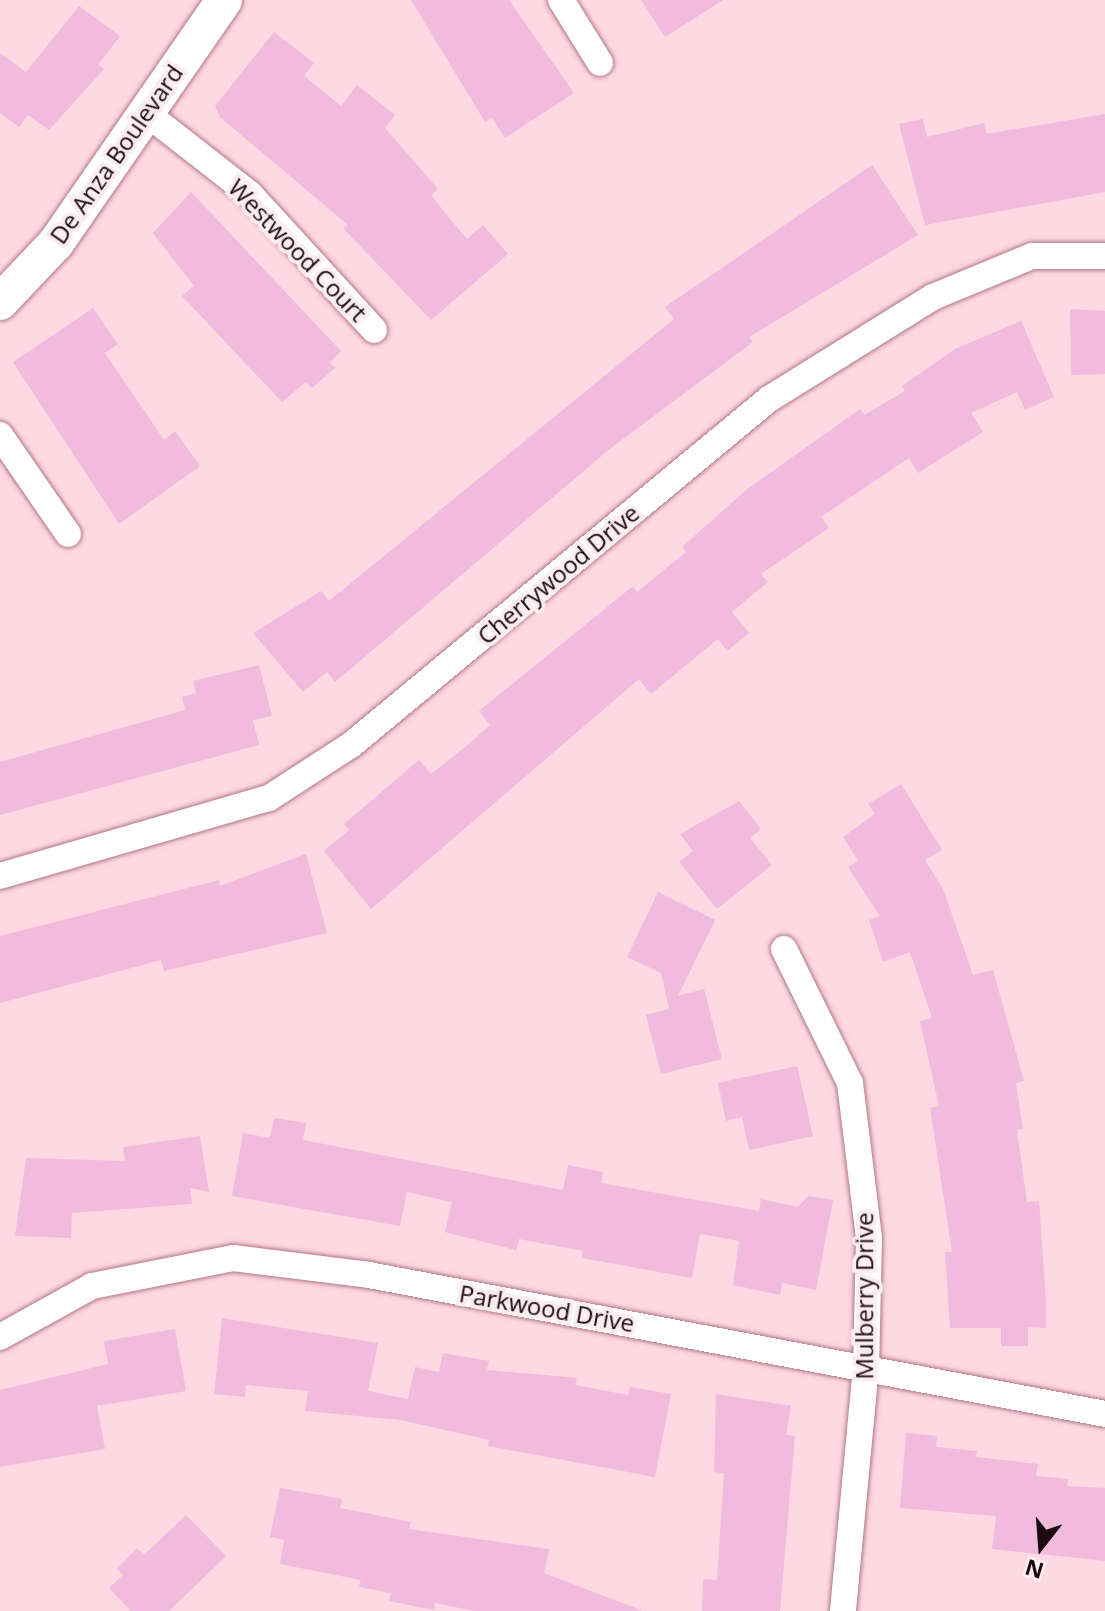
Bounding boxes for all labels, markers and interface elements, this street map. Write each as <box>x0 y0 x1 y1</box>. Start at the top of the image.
street label: De Anza Boulevard <box>43 59 189 249</box>
street label: Westwood Court <box>223 173 373 327</box>
street label: Cherrywood Drive <box>471 498 645 650</box>
street label: Mulberry Drive <box>850 1212 878 1380</box>
street label: Parkwood Drive <box>457 1278 637 1338</box>
north arrow <box>1001 1507 1081 1587</box>
text: N <box>1021 1553 1047 1587</box>

